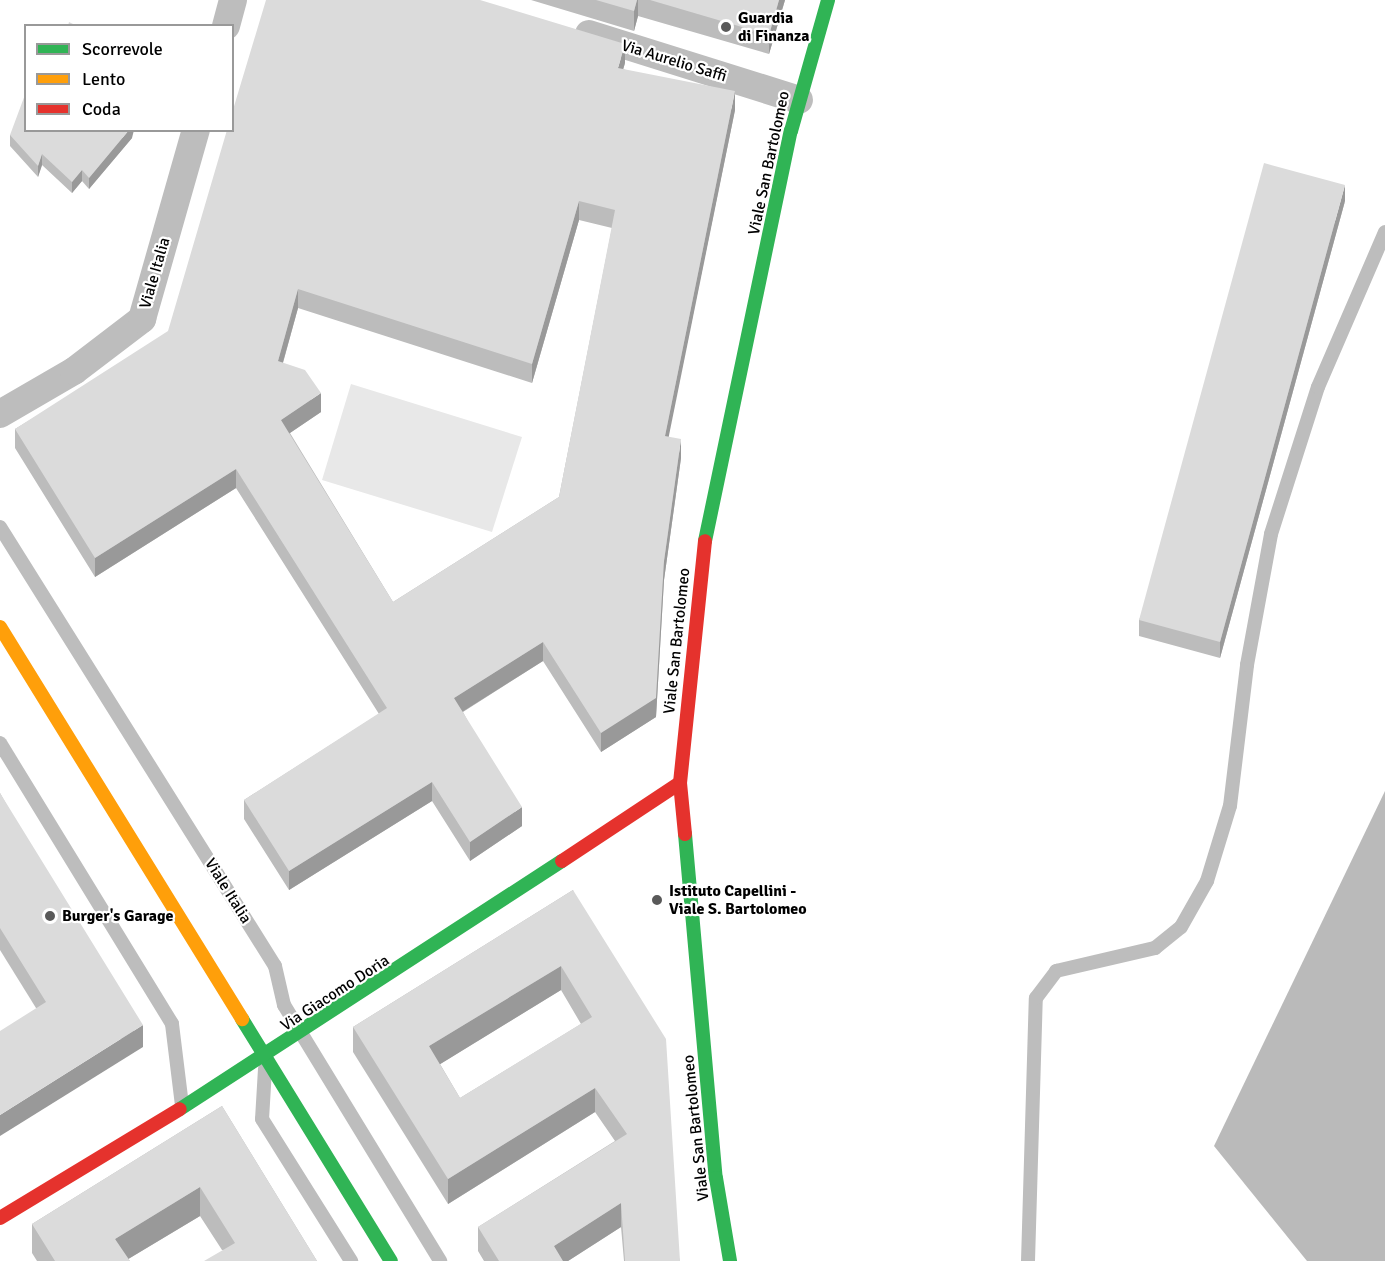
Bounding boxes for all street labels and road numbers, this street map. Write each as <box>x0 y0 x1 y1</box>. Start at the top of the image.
street label: Via Aurelio Saffi <box>619 36 729 86</box>
street label: Viale San Bartolomeo <box>744 89 794 237</box>
street label: Viale Italia <box>136 235 174 311</box>
street label: Viale San Bartolomeo <box>660 567 694 715</box>
street label: Viale Italia <box>200 855 256 927</box>
street label: Via Giacomo Doria <box>277 951 393 1035</box>
street label: Viale San Bartolomeo <box>679 1054 713 1202</box>

